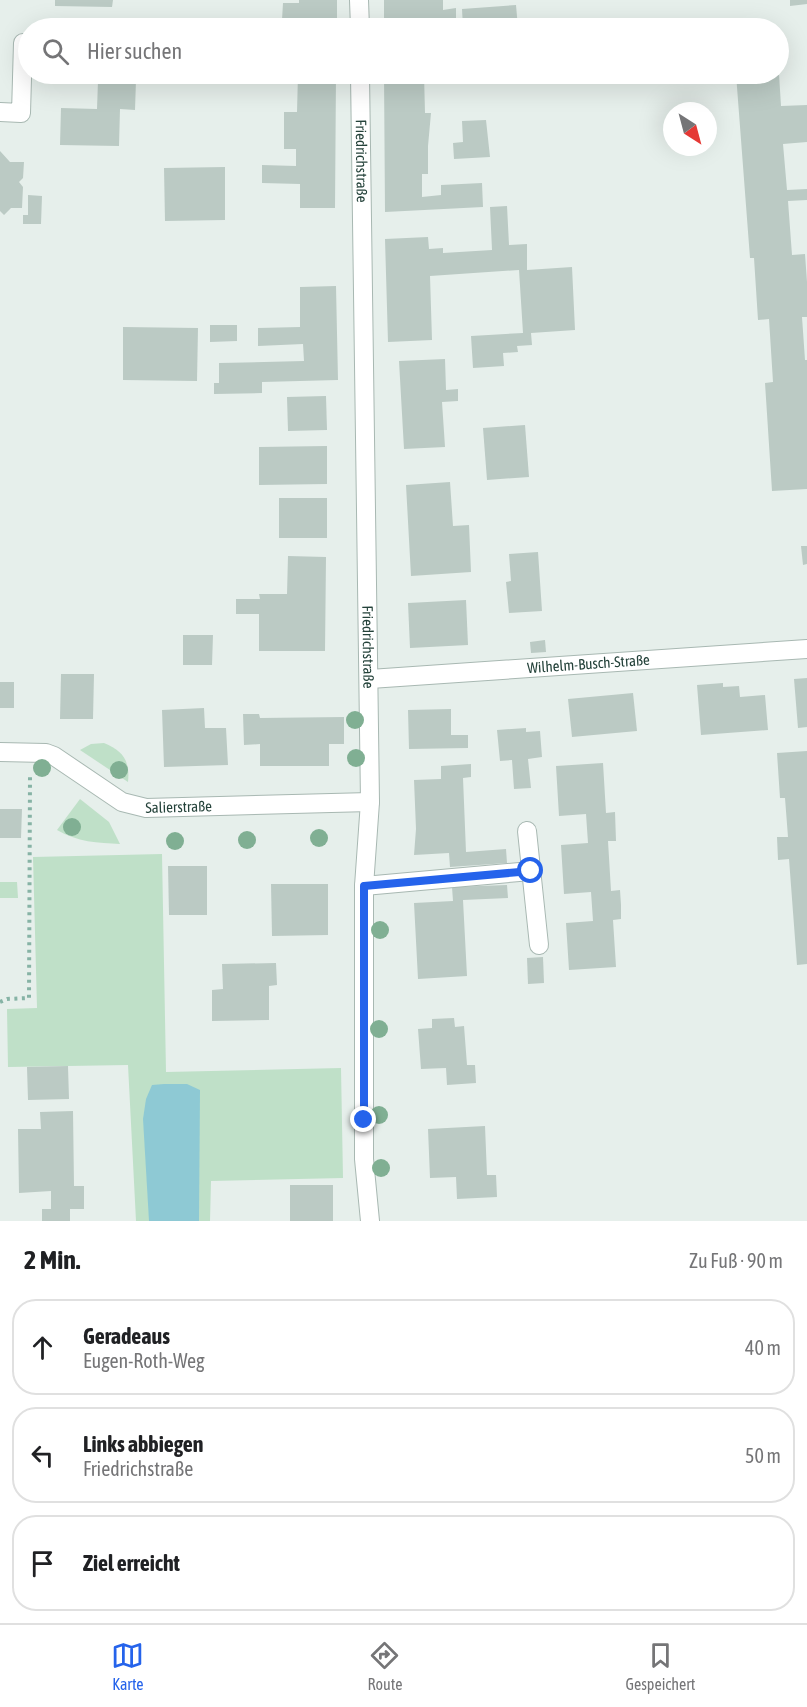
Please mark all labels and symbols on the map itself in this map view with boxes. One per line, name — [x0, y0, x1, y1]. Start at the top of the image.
north arrow — [663, 102, 717, 156]
street label: Friedrichstraße — [353, 119, 371, 203]
street label: Friedrichstraße — [359, 605, 377, 689]
street label: Wilhelm-Busch-Straße — [527, 651, 651, 676]
street label: Salierstraße — [145, 797, 212, 816]
route start — [517, 857, 543, 883]
route end — [350, 1106, 376, 1132]

